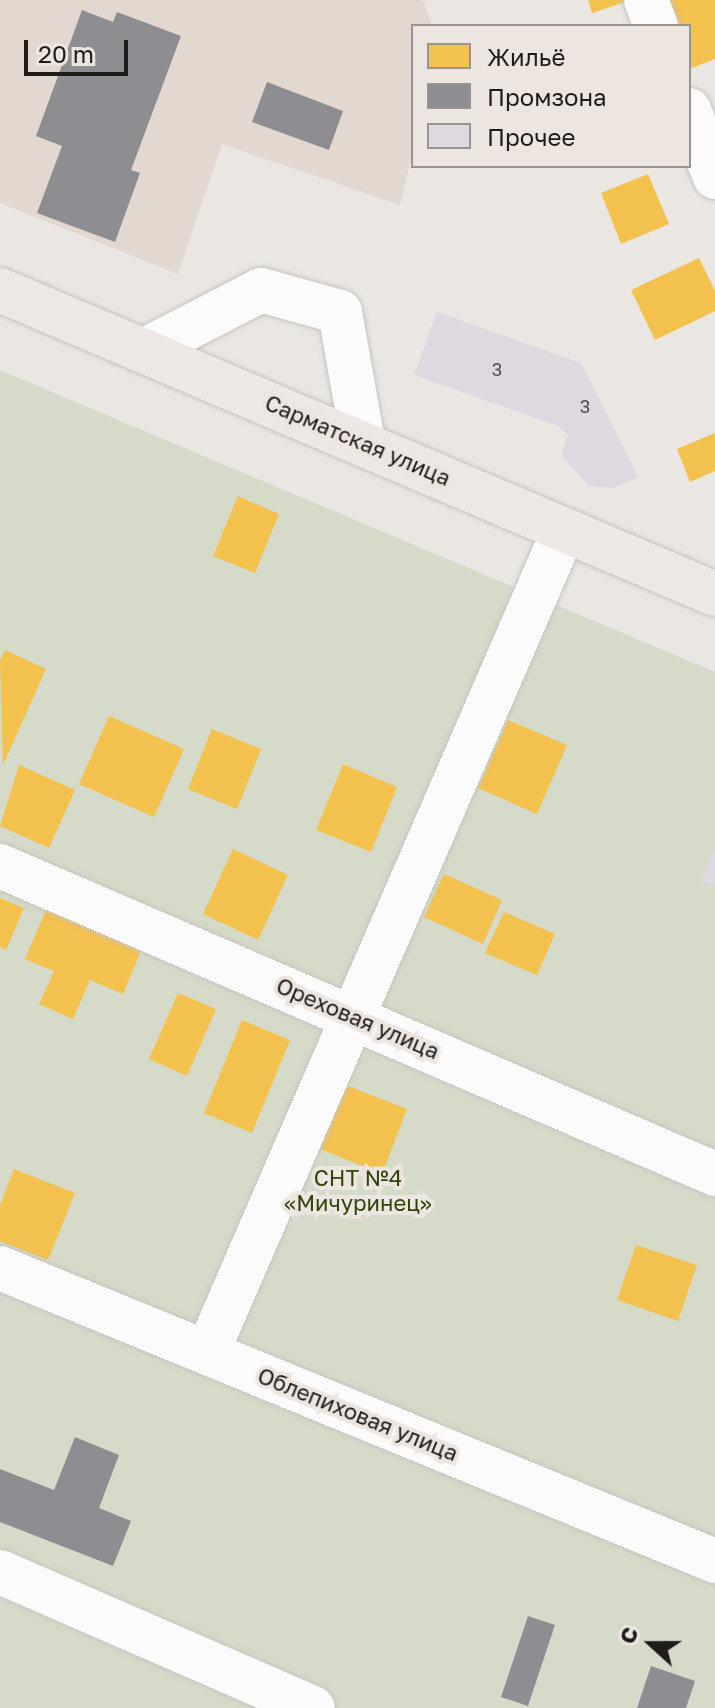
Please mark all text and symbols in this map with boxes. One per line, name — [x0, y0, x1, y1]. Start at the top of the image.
scale bar — [28, 24, 132, 74]
legend — [411, 24, 691, 168]
text: 20 m — [38, 39, 94, 68]
text: Жильё — [487, 42, 565, 71]
text: Промзона — [487, 82, 607, 111]
text: Прочее — [487, 122, 575, 151]
house number: 3 — [492, 358, 502, 380]
street label: Сарматская улица — [261, 389, 455, 491]
house number: 3 — [580, 395, 590, 417]
street label: Ореховая улица — [273, 972, 443, 1064]
park label: СНТ №4 «Мичуринец» — [284, 1164, 432, 1216]
street label: Облепиховая улица — [254, 1362, 462, 1466]
north arrow — [611, 1604, 691, 1684]
text: С — [613, 1623, 644, 1647]

